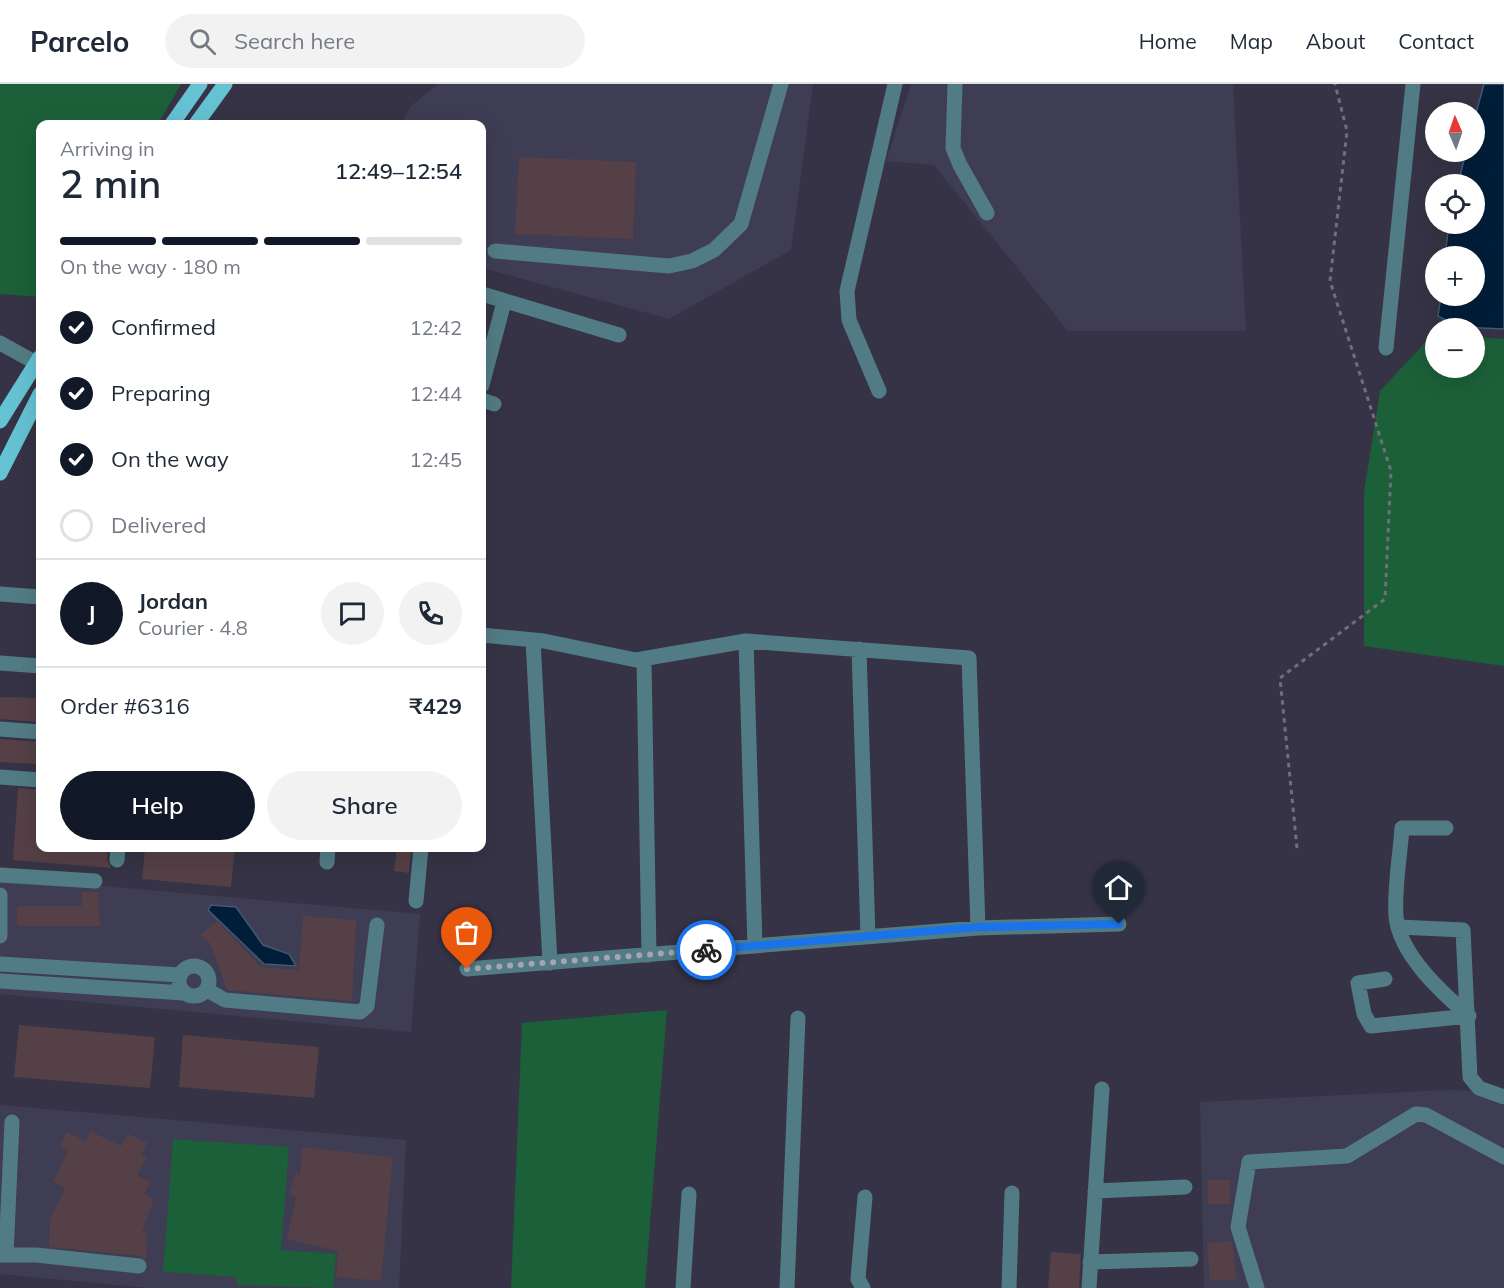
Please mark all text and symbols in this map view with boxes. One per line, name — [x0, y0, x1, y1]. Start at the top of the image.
search box — [165, 14, 585, 68]
text: Parcelo — [30, 24, 129, 59]
icon: search — [186, 25, 219, 58]
text: Search here — [234, 27, 355, 55]
text: Home — [1139, 28, 1197, 54]
text: Map — [1230, 28, 1273, 54]
text: About — [1306, 28, 1365, 54]
text: Contact — [1398, 28, 1474, 54]
north arrow — [1425, 102, 1485, 162]
map controls — [1425, 102, 1485, 378]
text: Arriving in — [60, 136, 155, 161]
text: 12:49–12:54 — [335, 157, 462, 185]
text: 2 min — [60, 159, 161, 208]
button: locate — [1425, 174, 1485, 234]
button: + — [1425, 246, 1485, 306]
text: On the way · 180 m — [60, 254, 241, 279]
icon: check — [60, 311, 93, 344]
text: Confirmed — [111, 313, 216, 341]
text: 12:42 — [409, 315, 462, 340]
button: − — [1425, 318, 1485, 378]
icon: check — [60, 377, 93, 410]
text: Preparing — [111, 379, 211, 407]
text: 12:44 — [409, 381, 462, 406]
icon: check — [60, 443, 93, 476]
text: On the way — [111, 445, 229, 473]
text: 12:45 — [409, 447, 462, 472]
text: Delivered — [111, 511, 206, 539]
button: chat — [321, 582, 384, 645]
button: phone — [399, 582, 462, 645]
text: Jordan — [138, 587, 208, 615]
text: J — [88, 599, 95, 627]
text: Courier · 4.8 — [138, 615, 248, 640]
text: Order #6316 — [60, 692, 190, 720]
text: ₹429 — [409, 692, 462, 720]
button: Help — [60, 771, 255, 840]
button: Share — [267, 771, 462, 840]
pin — [1093, 862, 1144, 924]
icon: home — [1102, 871, 1135, 904]
pin — [441, 907, 492, 969]
icon: bag — [450, 916, 483, 949]
courier — [676, 920, 736, 980]
icon: bike — [690, 934, 723, 967]

